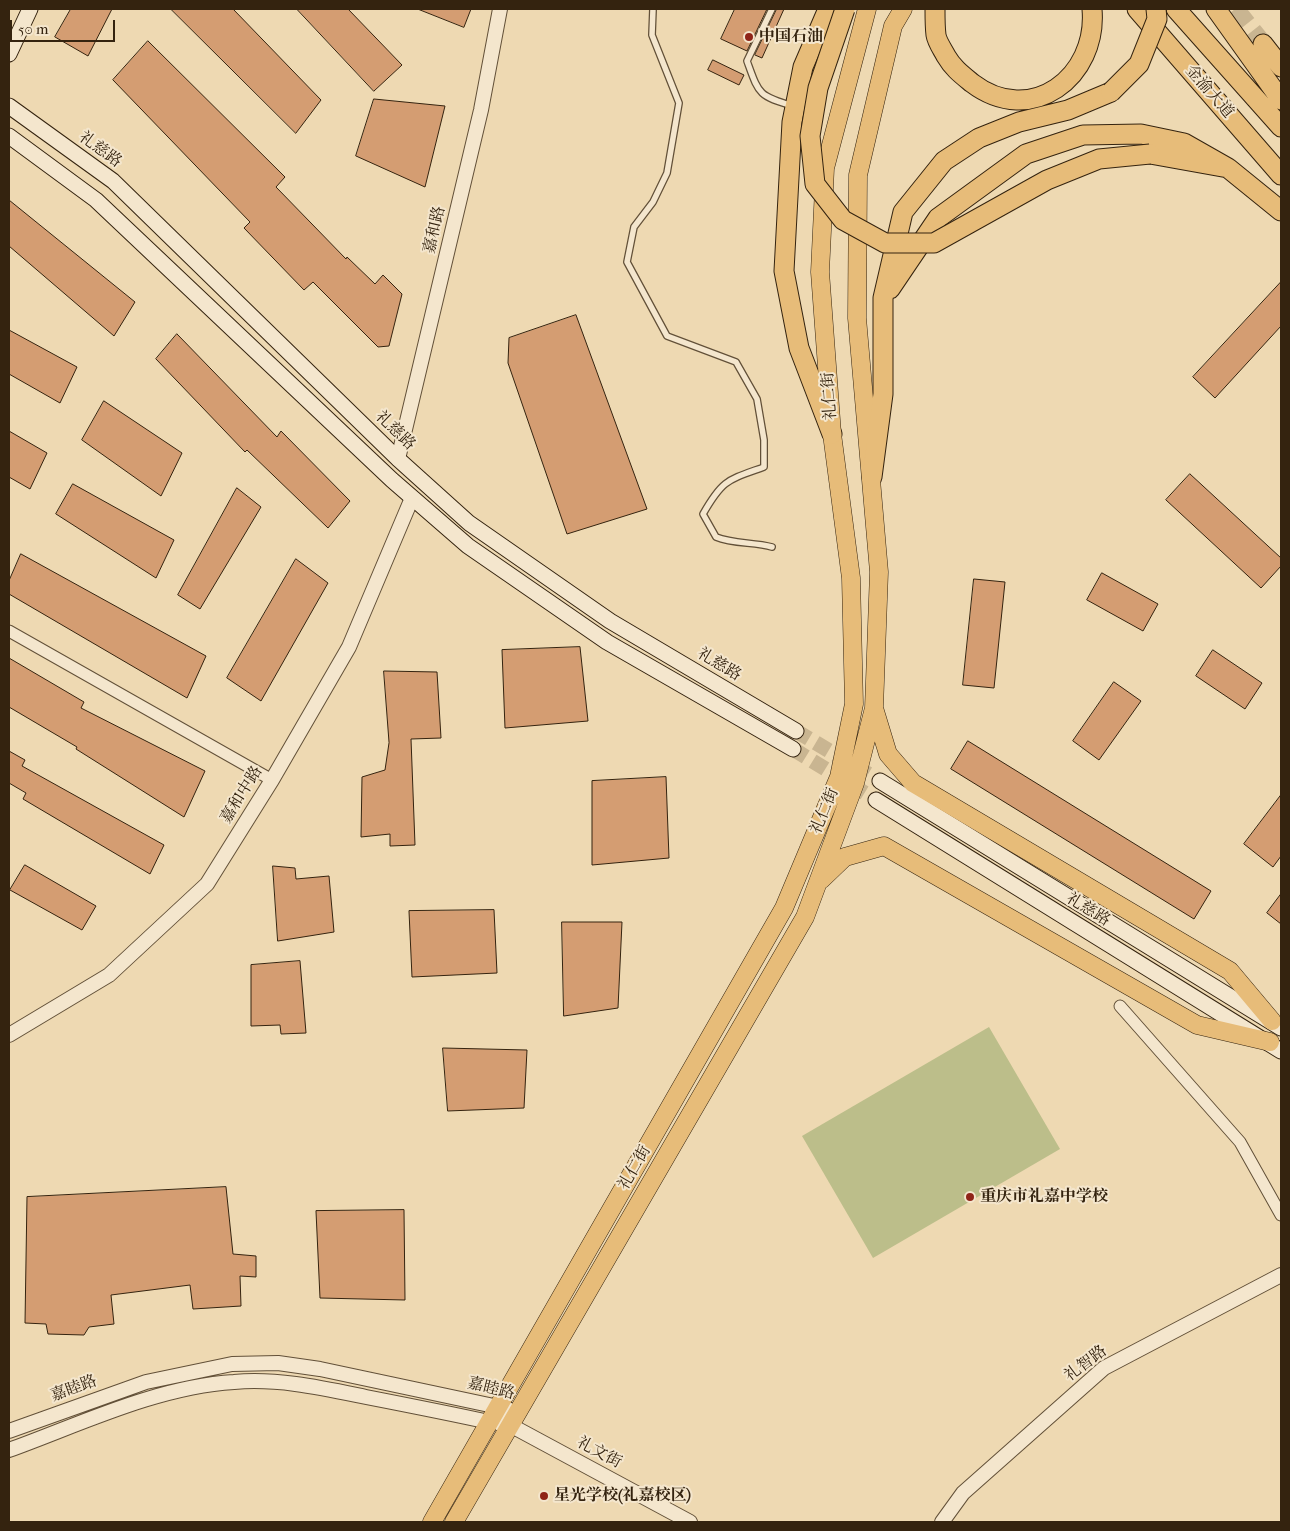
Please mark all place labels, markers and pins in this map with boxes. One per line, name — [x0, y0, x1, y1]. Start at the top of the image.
place label: 中国石油 — [759, 27, 823, 47]
marker: 中国石油 — [743, 31, 755, 43]
place label: 重庆市礼嘉中学校 — [980, 1187, 1108, 1207]
marker: 重庆市礼嘉中学校 — [964, 1191, 976, 1203]
place label: 星光学校(礼嘉校区) — [554, 1486, 691, 1506]
marker: 星光学校(礼嘉校区) — [538, 1490, 550, 1502]

